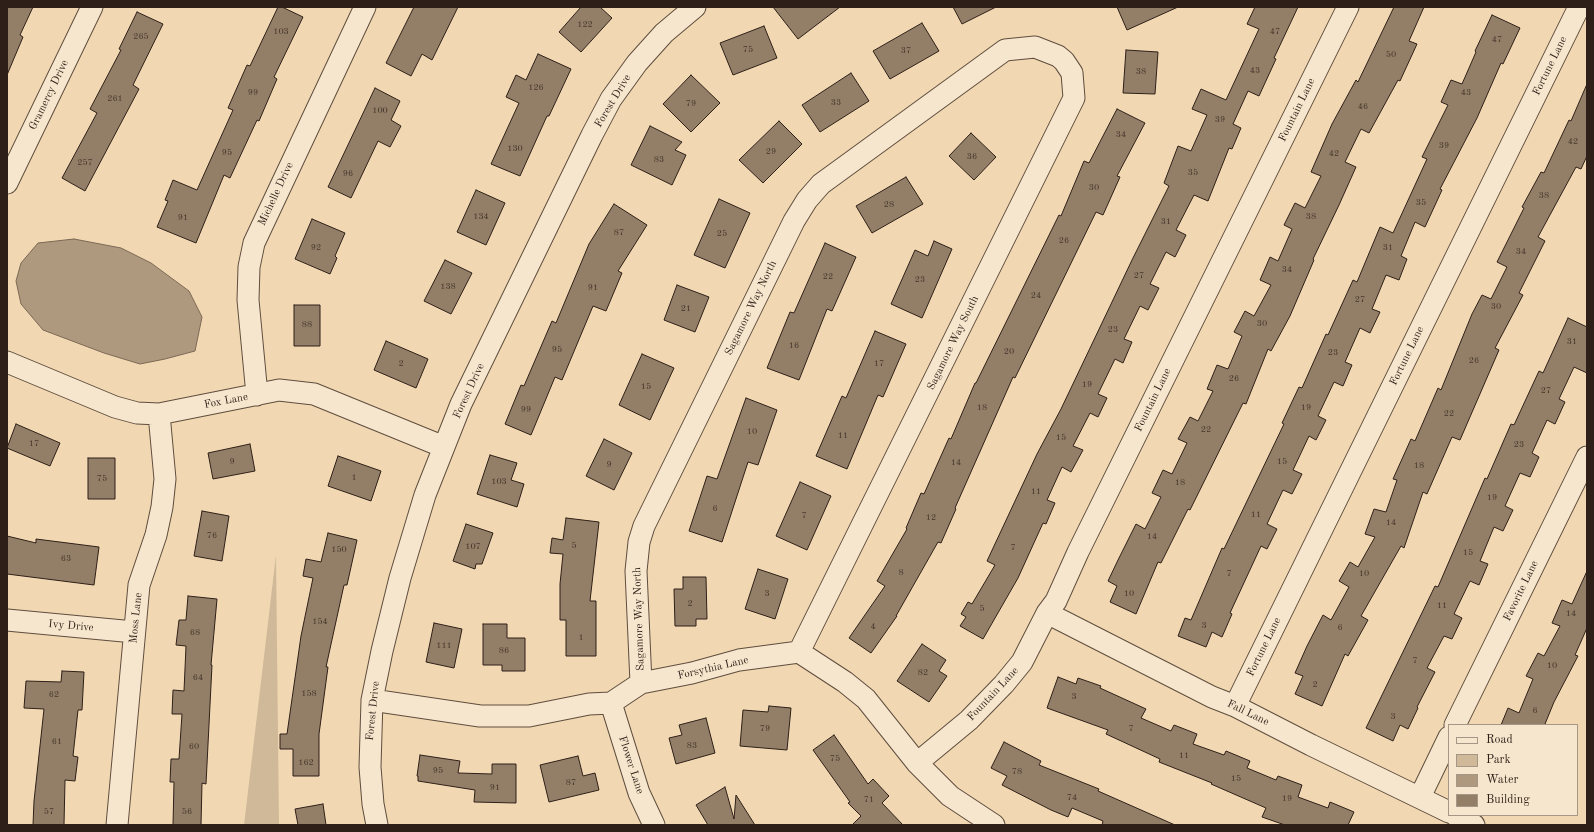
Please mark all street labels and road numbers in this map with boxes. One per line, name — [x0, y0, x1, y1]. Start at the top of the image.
street label: Fortune Lane — [1530, 34, 1570, 98]
street label: Gramercy Drive — [26, 58, 72, 132]
street label: Forest Drive — [592, 72, 634, 130]
street label: Fountain Lane — [1276, 76, 1318, 144]
street label: Michelle Drive — [256, 160, 296, 228]
street label: Sagamore Way North — [722, 258, 780, 358]
street label: Sagamore Way South — [924, 294, 982, 392]
street label: Fortune Lane — [1387, 324, 1427, 388]
street label: Forest Drive — [450, 361, 488, 421]
street label: Fountain Lane — [1132, 366, 1174, 434]
street label: Fox Lane — [203, 390, 249, 412]
street label: Favorite Lane — [1501, 559, 1541, 623]
street label: Sagamore Way North — [631, 567, 647, 671]
street label: Moss Lane — [127, 592, 145, 644]
street label: Fortune Lane — [1244, 615, 1284, 679]
street label: Ivy Drive — [48, 617, 94, 635]
street label: Forsythia Lane — [676, 653, 750, 683]
street label: Fountain Lane — [965, 664, 1021, 724]
street label: Forest Drive — [363, 681, 383, 741]
street label: Fall Lane — [1225, 697, 1271, 729]
street label: Flower Lane — [615, 734, 647, 796]

